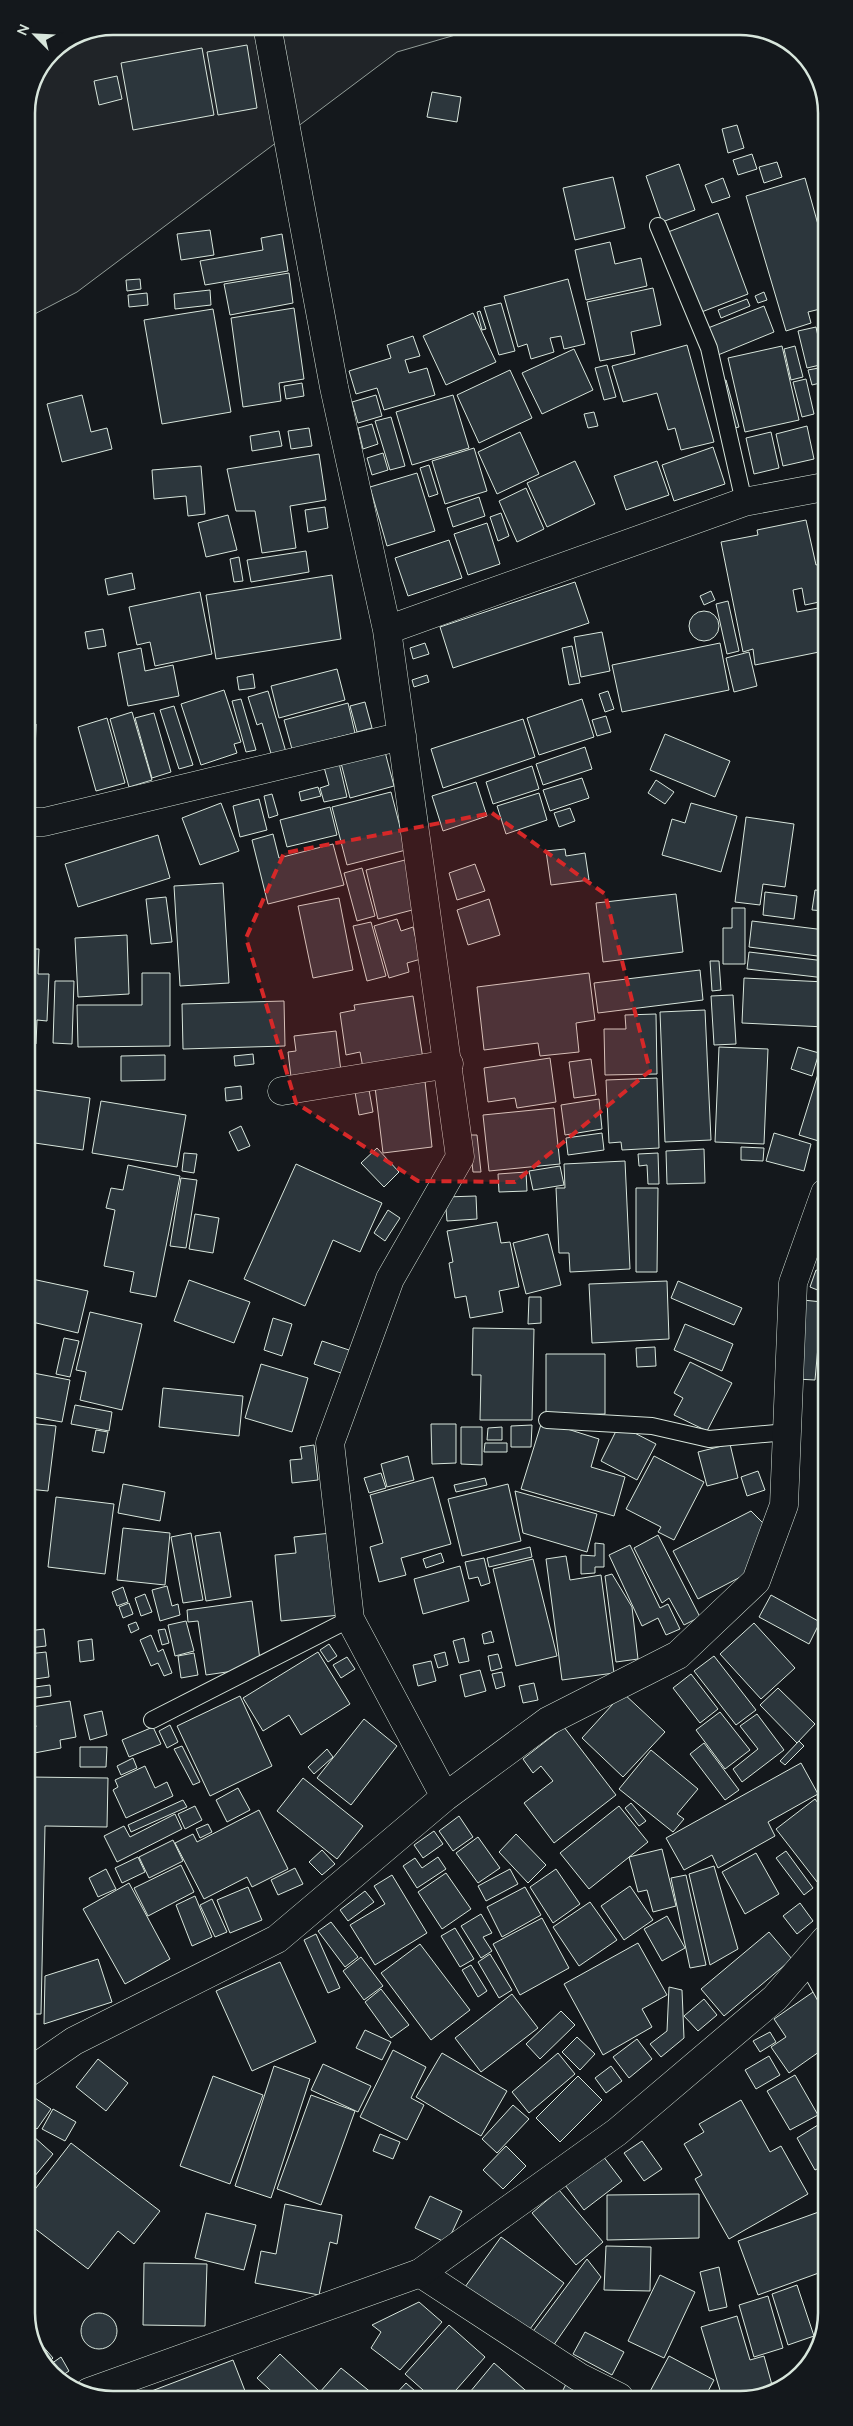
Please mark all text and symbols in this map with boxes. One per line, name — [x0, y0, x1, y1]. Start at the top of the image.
north arrow — [10, 10, 60, 60]
text: N — [13, 21, 34, 39]

